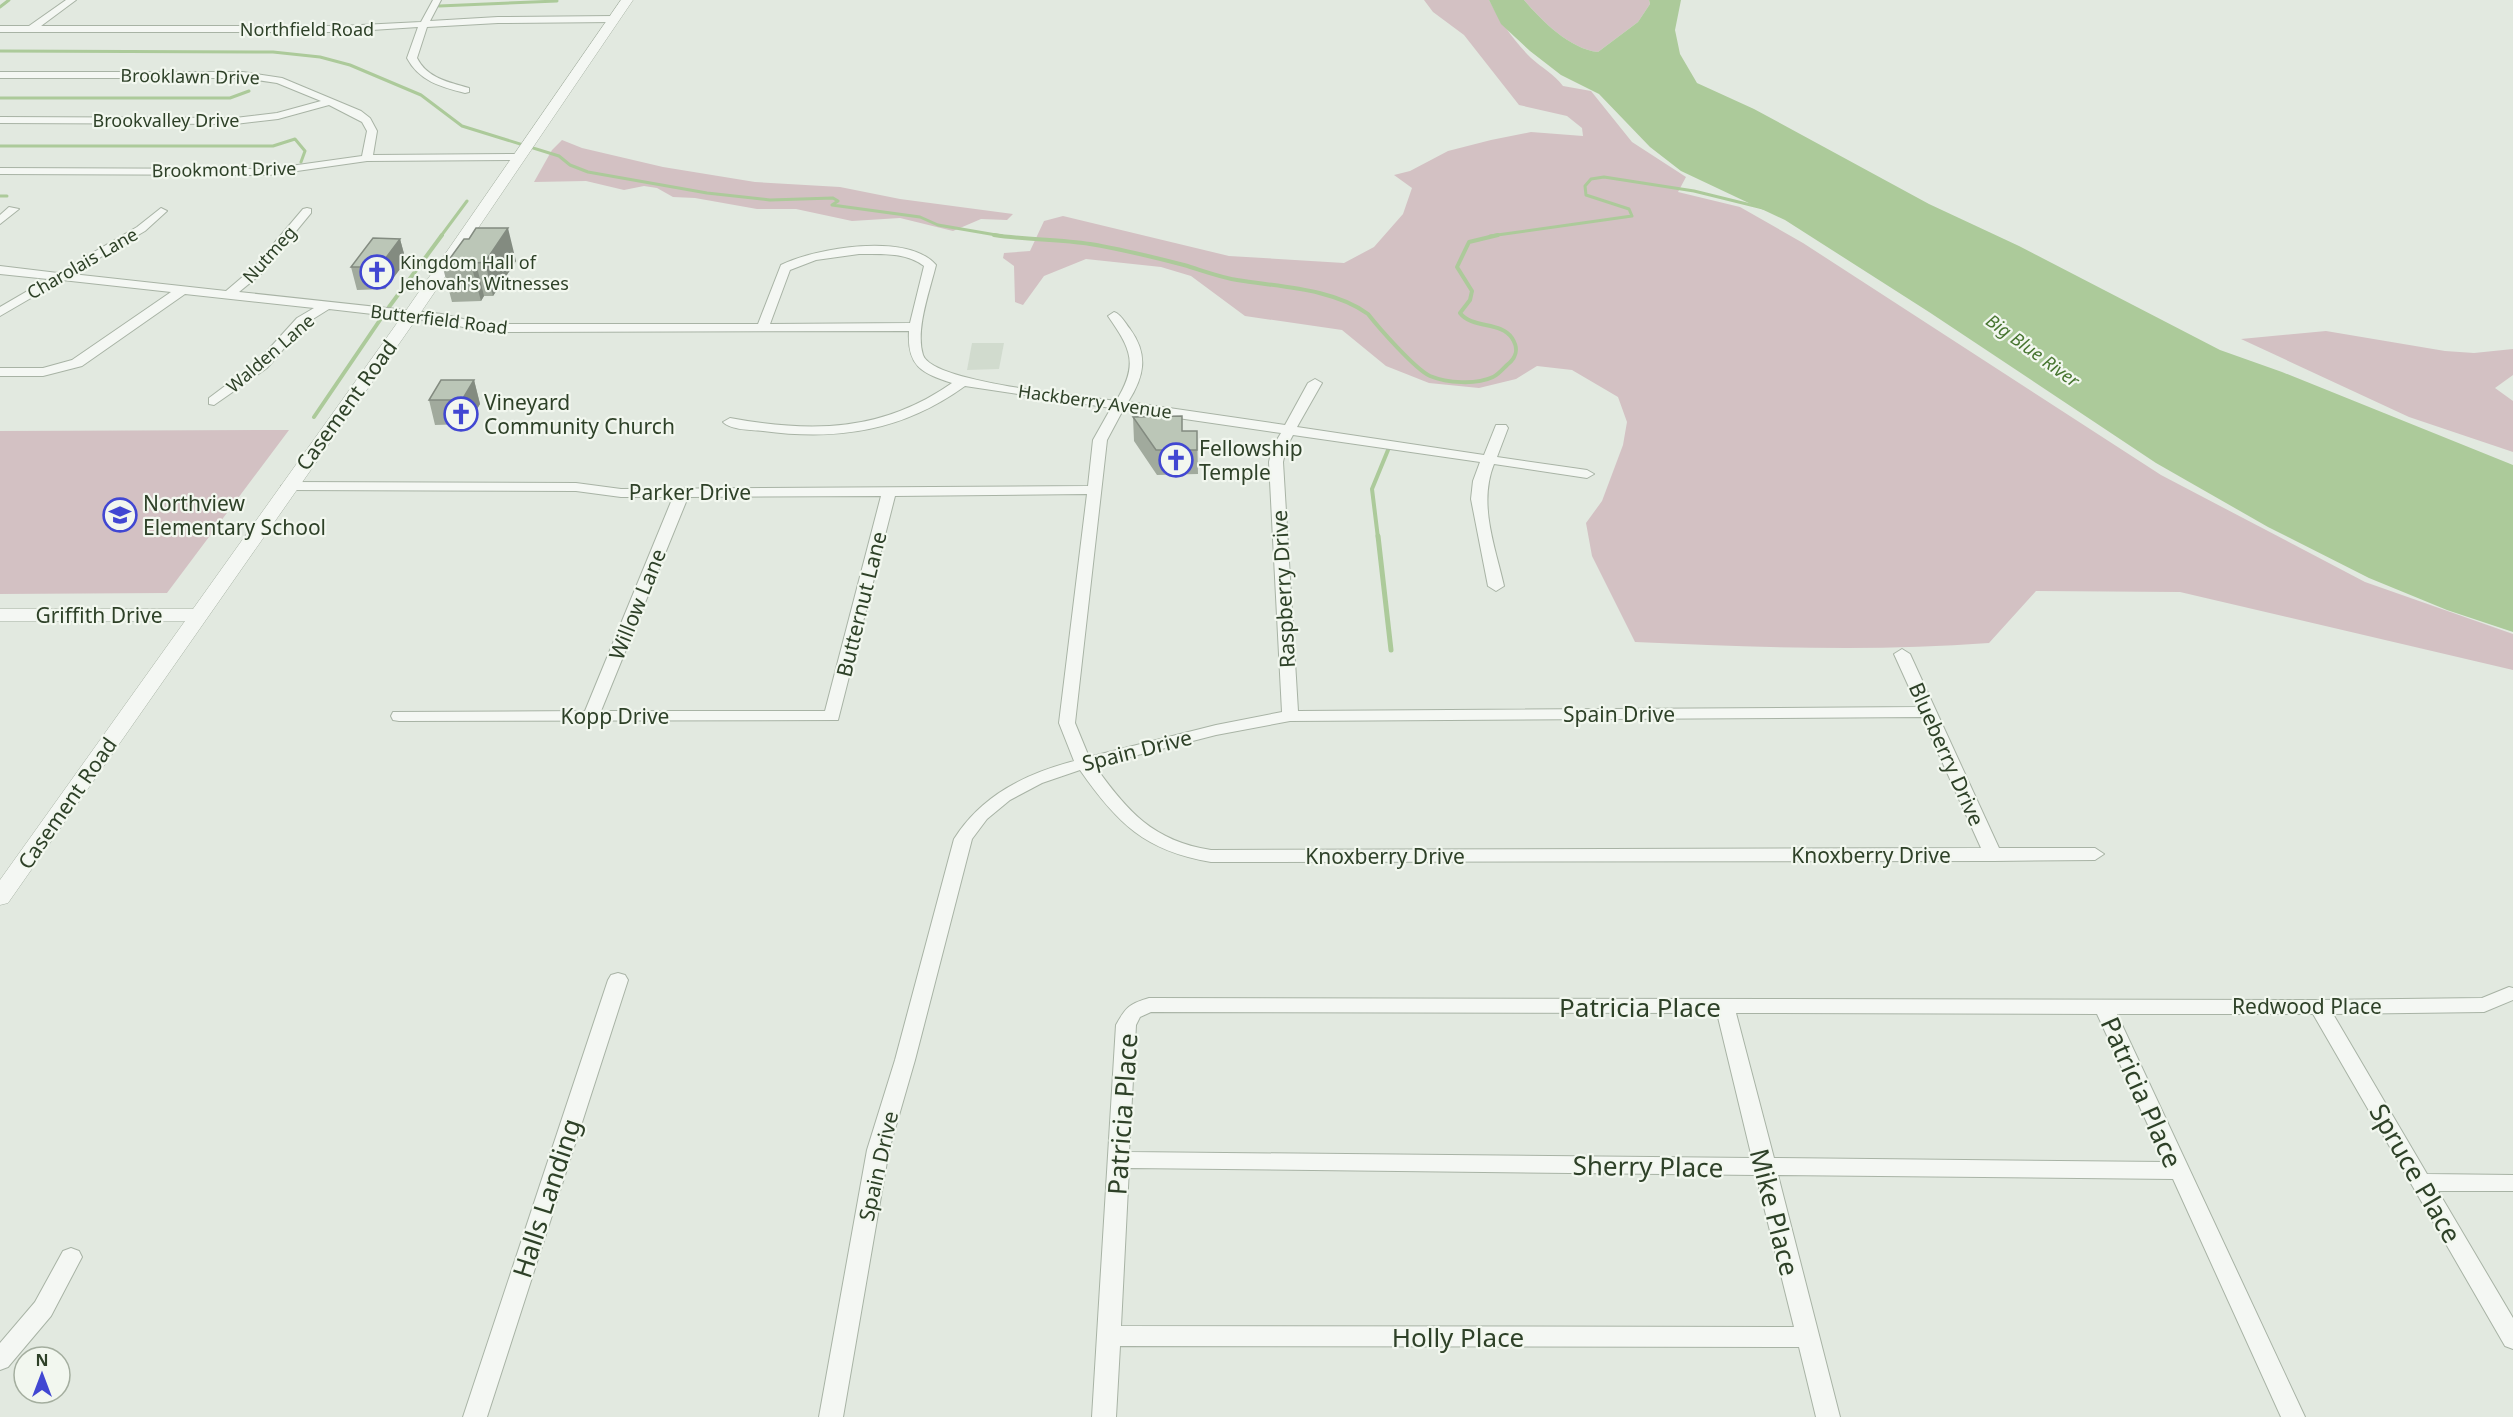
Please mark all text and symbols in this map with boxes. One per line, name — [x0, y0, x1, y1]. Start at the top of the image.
street label: Northfield Road — [240, 17, 374, 41]
street label: Brooklawn Drive — [120, 63, 260, 89]
street label: Brookvalley Drive — [93, 108, 239, 132]
street label: Brookmont Drive — [151, 156, 297, 182]
street label: Nutmeg — [237, 220, 301, 288]
street label: Charolais Lane — [22, 222, 142, 304]
place label: Kingdom Hall of Jehovah's Witnesses — [398, 250, 569, 295]
church icon: Kingdom Hall of Jehovah's Witnesses — [359, 254, 395, 290]
street label: Butterfield Road — [369, 299, 509, 339]
street label: Walden Lane — [221, 308, 319, 398]
water label: Big Blue River — [1982, 308, 2085, 392]
street label: Casement Road — [289, 334, 403, 476]
street label: Hackberry Avenue — [1017, 378, 1173, 424]
place label: Vineyard Community Church — [484, 388, 675, 440]
church icon: Vineyard Community Church — [443, 396, 479, 432]
place label: Fellowship Temple — [1199, 434, 1303, 486]
church icon: Fellowship Temple — [1158, 442, 1194, 478]
street label: Parker Drive — [629, 478, 751, 506]
place label: Northview Elementary School — [143, 489, 326, 541]
school or university icon: Northview Elementary School — [102, 497, 138, 533]
street label: Raspberry Drive — [1265, 509, 1301, 669]
street label: Butternut Lane — [829, 528, 893, 680]
street label: Willow Lane — [602, 544, 672, 664]
street label: Griffith Drive — [35, 601, 163, 629]
street label: Blueberry Drive — [1903, 678, 1991, 830]
street label: Spain Drive — [1563, 700, 1675, 728]
street label: Kopp Drive — [561, 702, 669, 730]
street label: Spain Drive — [1079, 723, 1195, 777]
street label: Casement Road — [11, 732, 123, 874]
street label: Knoxberry Drive — [1791, 841, 1951, 869]
street label: Knoxberry Drive — [1305, 842, 1465, 870]
street label: Patricia Place — [1559, 989, 1721, 1025]
street label: Redwood Place — [2232, 992, 2382, 1020]
street label: Patricia Place — [2093, 1011, 2191, 1173]
street label: Patricia Place — [1098, 1032, 1146, 1196]
street label: Spruce Place — [2362, 1097, 2470, 1249]
street label: Spain Drive — [852, 1108, 904, 1224]
street label: Halls Landing — [503, 1114, 589, 1282]
street label: Mike Place — [1742, 1145, 1808, 1279]
street label: Sherry Place — [1572, 1147, 1724, 1185]
street label: Holly Place — [1392, 1319, 1524, 1355]
north arrow — [12, 1345, 72, 1405]
text: N — [35, 1349, 49, 1371]

